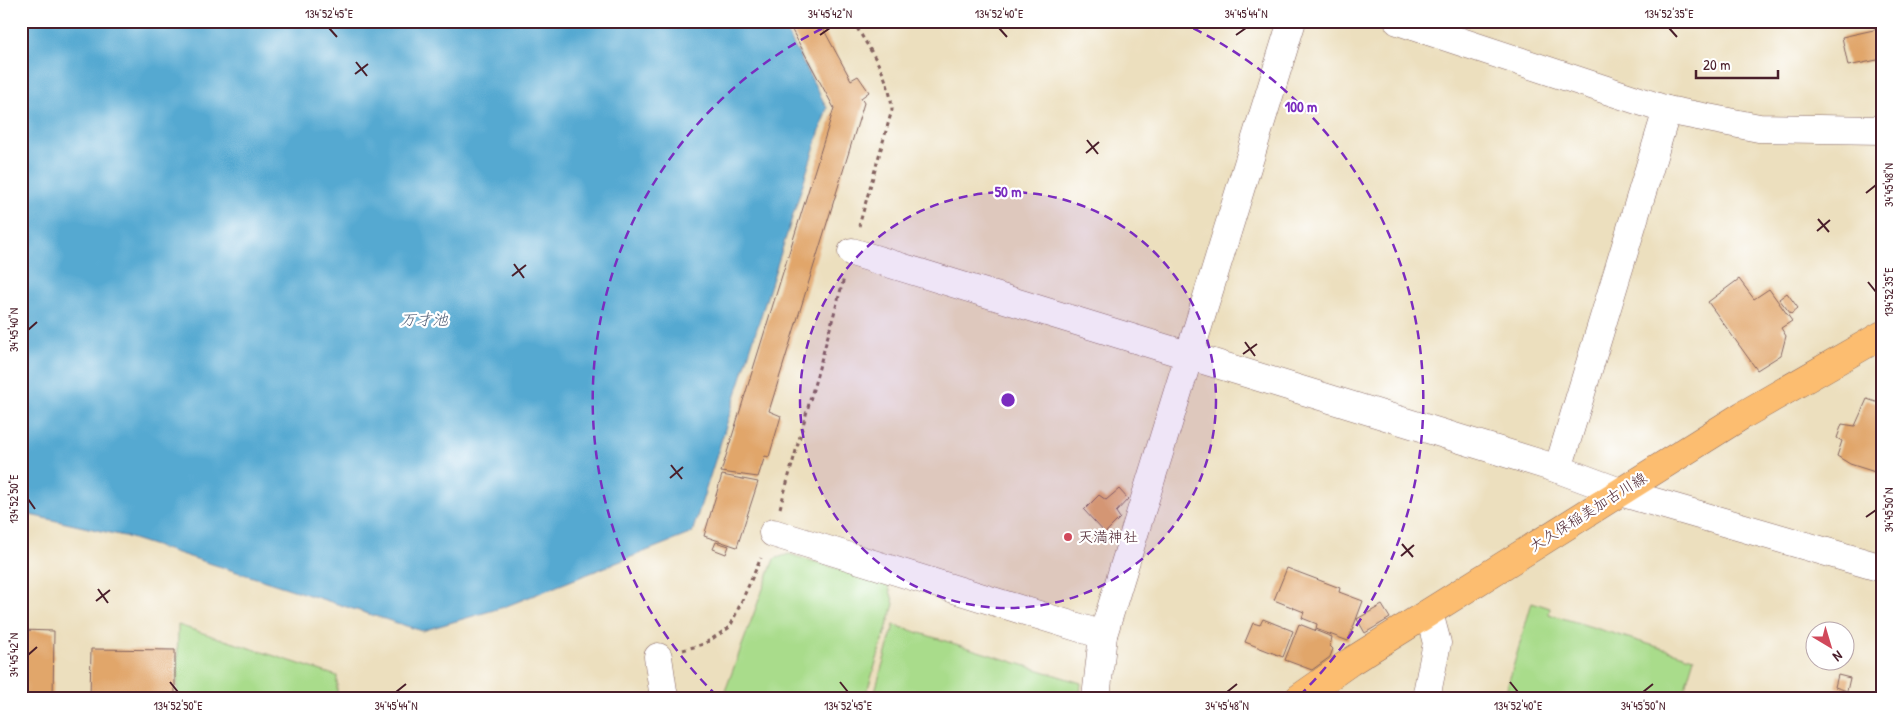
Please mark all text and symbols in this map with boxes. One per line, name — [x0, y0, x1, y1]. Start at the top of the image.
text: 134°52'45"E — [305, 5, 354, 22]
text: 34°45'42"N — [808, 5, 852, 22]
text: 134°52'40"E — [975, 5, 1024, 22]
text: 34°45'44"N — [1224, 5, 1268, 22]
text: 134°52'35"E — [1644, 5, 1694, 22]
scale bar — [1696, 48, 1778, 80]
text: 20 m — [1703, 54, 1730, 75]
text: 100 m — [1285, 96, 1317, 117]
text: 34°45'48"N — [1880, 163, 1897, 207]
text: 50 m — [995, 181, 1021, 202]
text: 134°52'35"E — [1880, 267, 1897, 317]
text: 34°45'40"N — [5, 308, 22, 352]
water label: 万才池 — [400, 308, 449, 330]
centre of rings — [999, 391, 1017, 409]
street label: 大久保稲美加古川線 — [1525, 467, 1651, 556]
text: 134°52'50"E — [5, 474, 22, 524]
text: 34°45'50"N — [1880, 488, 1897, 532]
place label: 天満神社 — [1078, 526, 1138, 547]
marker: 天満神社 — [1062, 531, 1074, 543]
north arrow — [1806, 622, 1856, 672]
text: 34°45'42"N — [5, 633, 22, 677]
text: N — [1829, 647, 1847, 667]
text: 134°52'50"E — [153, 697, 203, 714]
text: 34°45'44"N — [374, 697, 418, 714]
text: 134°52'45"E — [824, 697, 873, 714]
text: 34°45'48"N — [1205, 697, 1249, 714]
text: 134°52'40"E — [1494, 697, 1543, 714]
text: 34°45'50"N — [1621, 697, 1665, 714]

